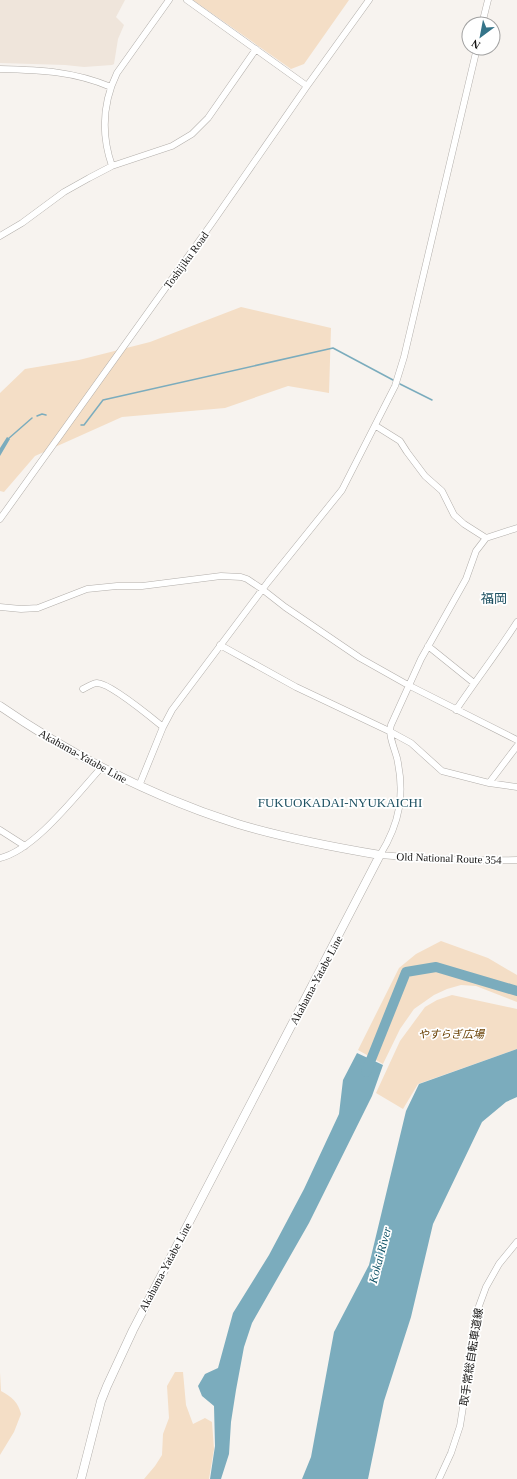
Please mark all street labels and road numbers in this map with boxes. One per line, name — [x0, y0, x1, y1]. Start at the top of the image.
street label: Toshijiku Road — [161, 229, 211, 291]
street label: Akahama-Yatabe Line — [37, 727, 129, 785]
street label: Old National Route 354 — [396, 850, 502, 866]
street label: Akahama-Yatabe Line — [288, 933, 345, 1026]
street label: Akahama-Yatabe Line — [137, 1220, 194, 1313]
street label: 取手常総自転車道線 — [457, 1307, 485, 1407]

